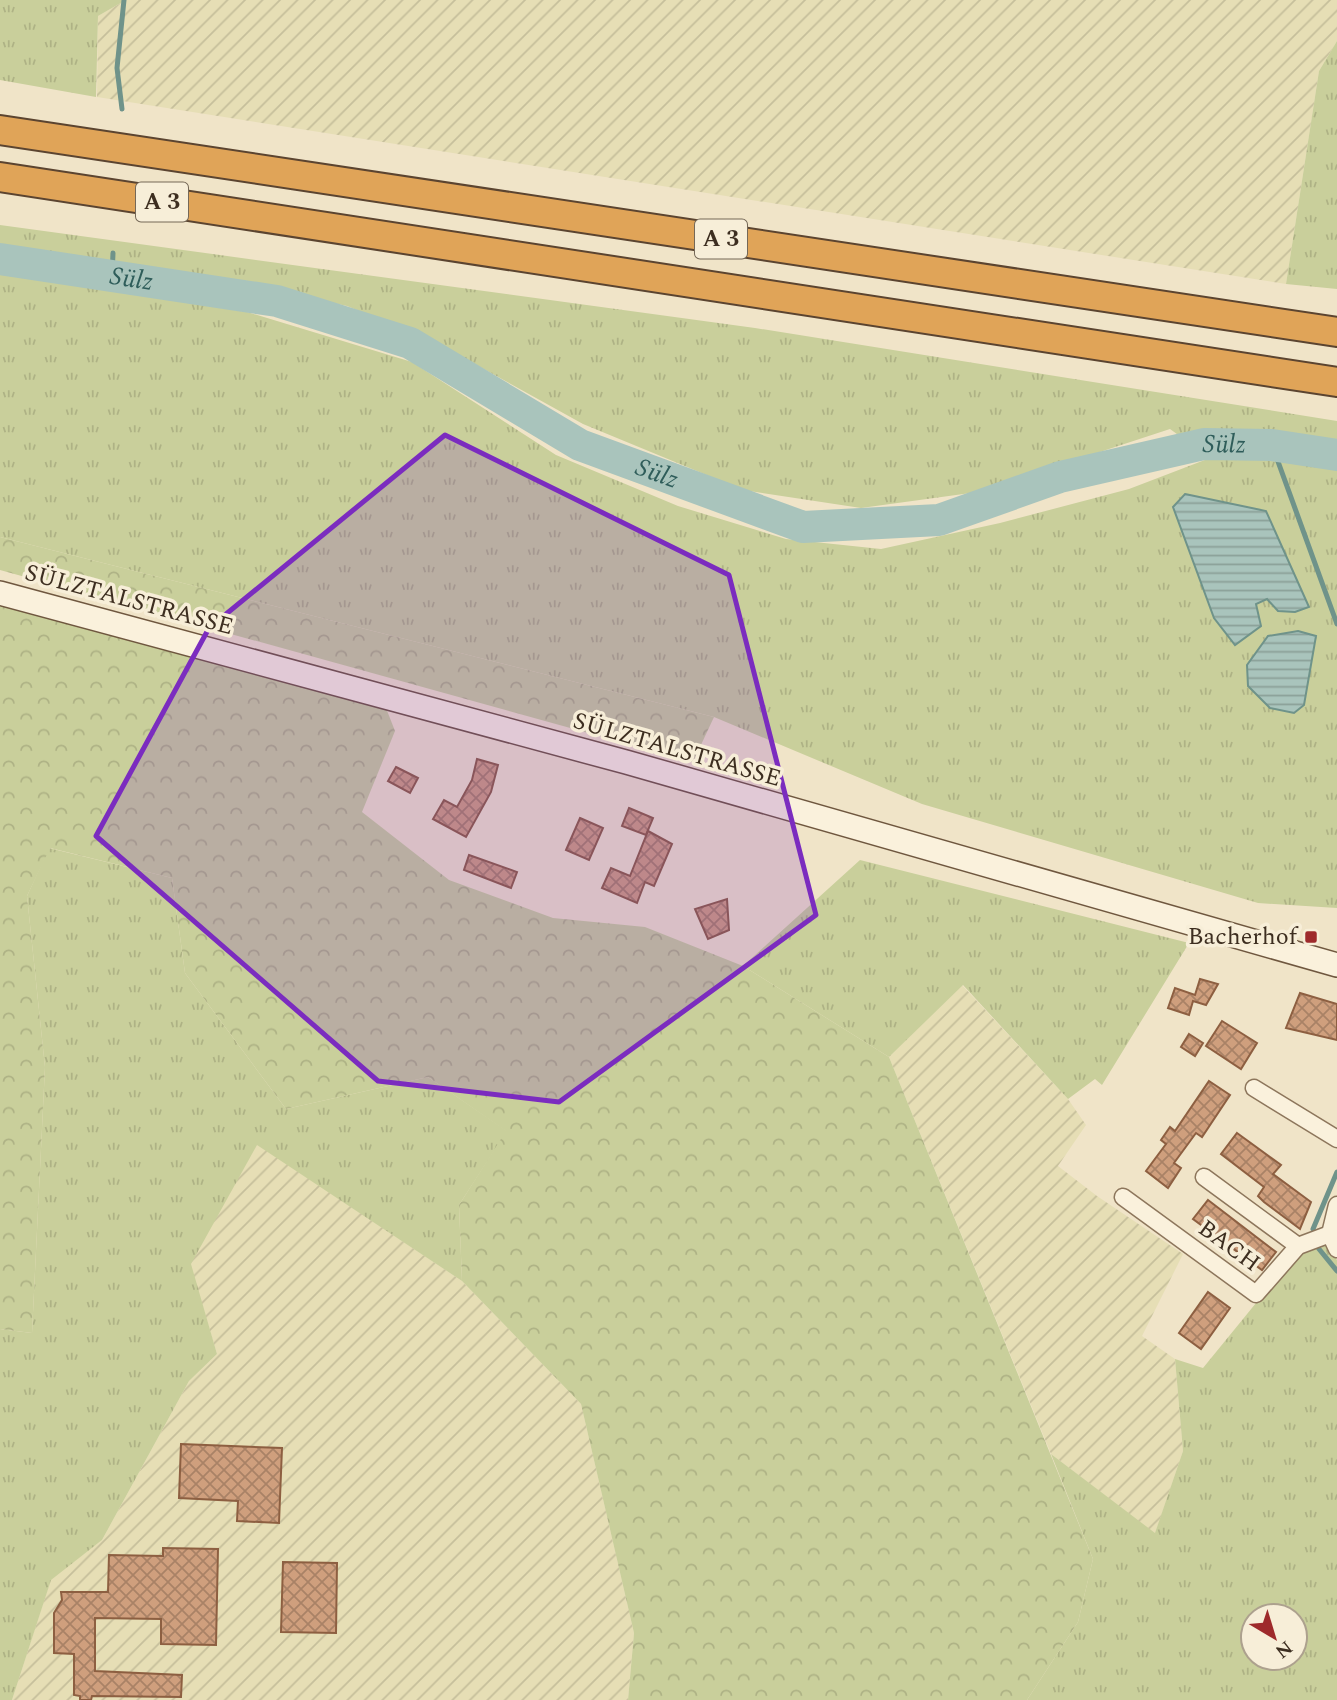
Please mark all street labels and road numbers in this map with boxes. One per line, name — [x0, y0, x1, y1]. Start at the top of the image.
road number: A 3 — [136, 182, 188, 222]
road number: A 3 — [695, 220, 747, 258]
street label: SÜLZTALSTRASSE — [21, 555, 237, 645]
street label: SÜLZTALSTRASSE — [569, 703, 785, 797]
street label: BACH — [1190, 1211, 1268, 1281]

